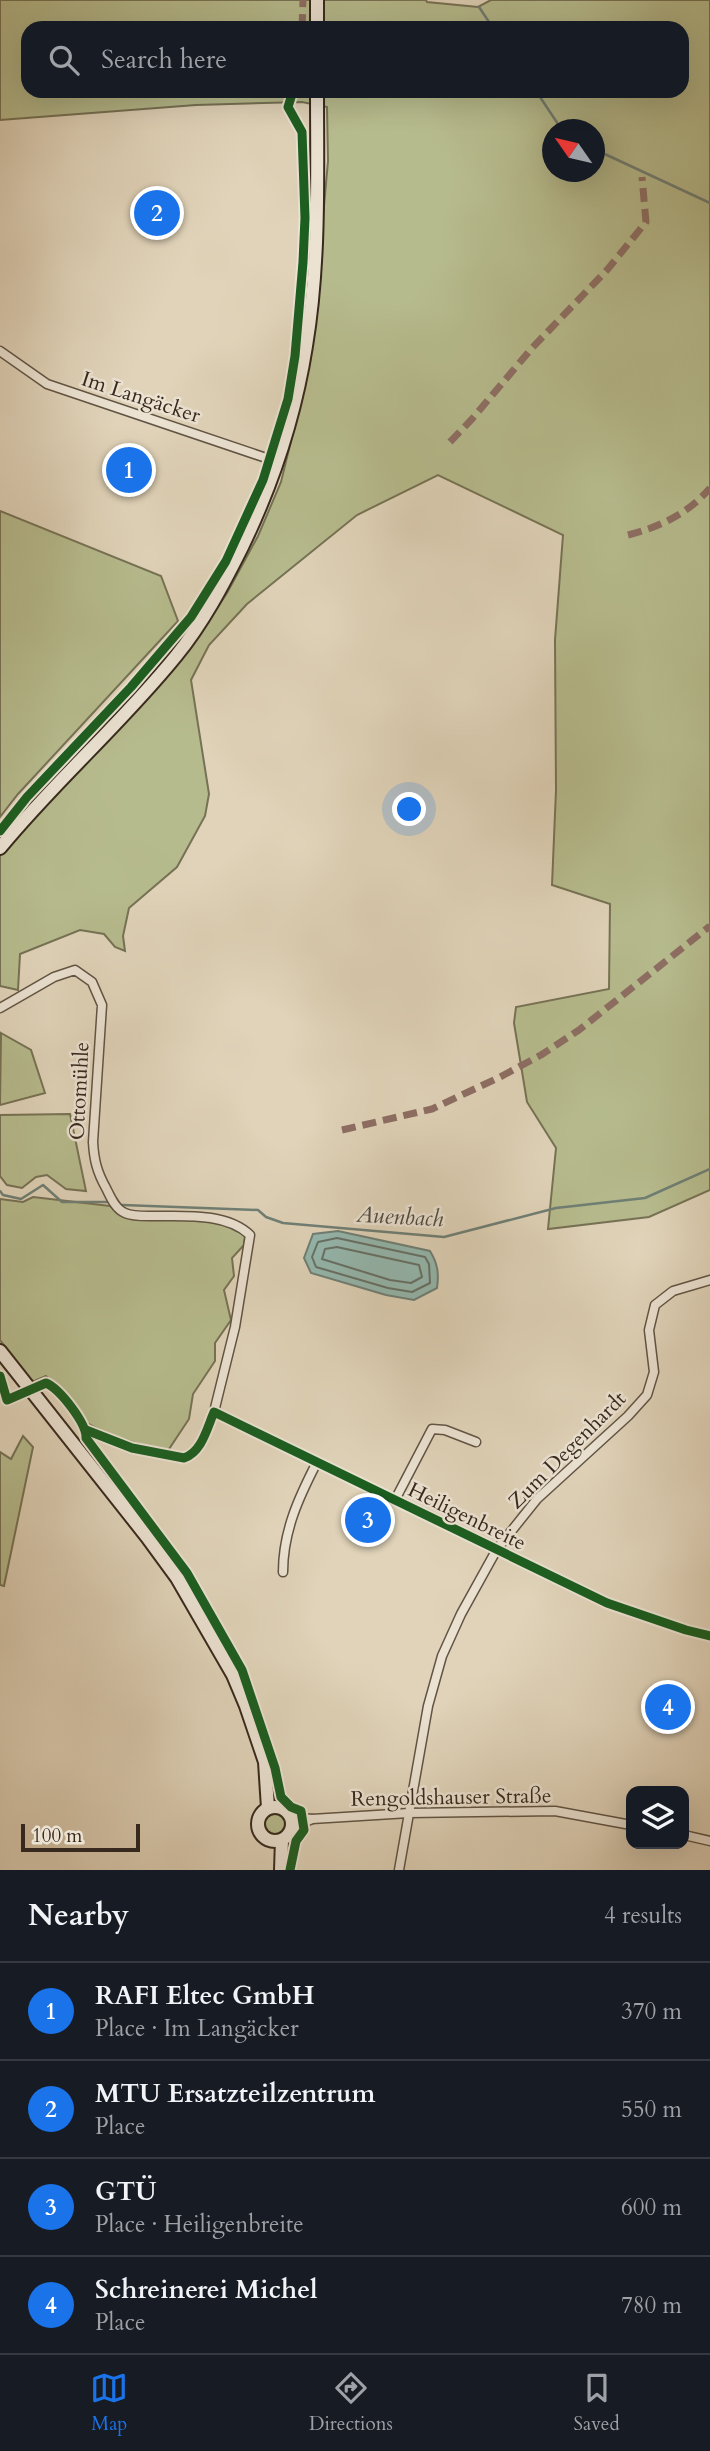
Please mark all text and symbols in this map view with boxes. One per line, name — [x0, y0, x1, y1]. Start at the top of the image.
search box — [21, 21, 689, 98]
icon: search — [45, 41, 83, 79]
text: Search here — [101, 42, 227, 77]
north arrow — [542, 119, 605, 182]
pin: 2 — [134, 187, 180, 239]
street label: Im Langäcker — [78, 365, 204, 430]
pin: 1 — [106, 444, 152, 496]
your location — [392, 792, 426, 826]
street label: Ottomühle — [62, 1041, 97, 1141]
water label: Auenbach — [355, 1199, 444, 1234]
street label: Zum Degenhardt — [502, 1385, 633, 1516]
street label: Heiligenbreite — [403, 1475, 531, 1558]
pin: 3 — [345, 1494, 391, 1546]
pin: 4 — [645, 1681, 691, 1733]
street label: Rengoldshauser Straße — [350, 1781, 552, 1814]
map controls — [626, 1786, 689, 1849]
button: layers — [626, 1786, 689, 1849]
scale bar — [21, 1821, 140, 1853]
text: 100 m — [32, 1823, 82, 1849]
text: Nearby — [28, 1895, 129, 1936]
text: 4 results — [604, 1900, 682, 1931]
text: RAFI Eltec GmbH — [95, 1978, 315, 2013]
text: 1 — [45, 1996, 57, 2027]
text: 370 m — [621, 1996, 682, 2027]
text: Place · Im Langäcker — [95, 2013, 299, 2044]
text: MTU Ersatzteilzentrum — [95, 2076, 375, 2111]
text: 2 — [45, 2094, 57, 2125]
text: 550 m — [621, 2094, 682, 2125]
text: Place — [95, 2111, 145, 2142]
text: GTÜ — [95, 2174, 156, 2209]
text: 3 — [45, 2192, 57, 2223]
text: 600 m — [621, 2192, 682, 2223]
text: Place · Heiligenbreite — [95, 2209, 304, 2240]
text: Schreinerei Michel — [95, 2272, 318, 2307]
text: 4 — [45, 2290, 57, 2321]
text: 780 m — [621, 2290, 682, 2321]
text: Place — [95, 2307, 145, 2338]
tab: Map — [90, 2369, 128, 2437]
tab: Directions — [309, 2369, 393, 2437]
tab: Saved — [574, 2369, 620, 2437]

